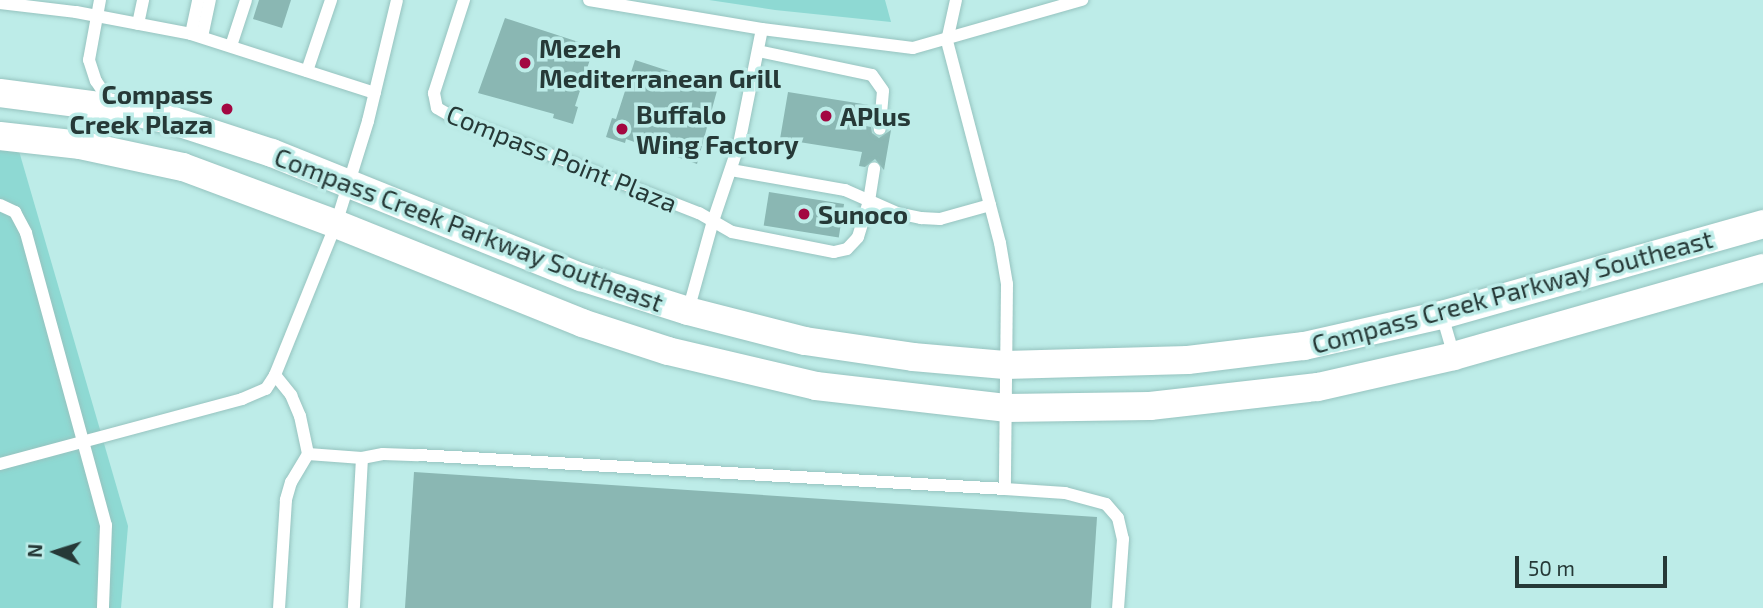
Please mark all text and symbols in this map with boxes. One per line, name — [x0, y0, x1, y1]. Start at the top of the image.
place label: Mezeh Mediterranean Grill — [539, 32, 781, 94]
marker: Mezeh Mediterranean Grill — [517, 55, 533, 71]
place label: Compass Creek Plaza — [69, 78, 213, 140]
street label: Compass Point Plaza — [442, 97, 682, 219]
place label: Buffalo Wing Factory — [636, 98, 799, 160]
place label: APlus — [840, 100, 911, 132]
marker: Compass Creek Plaza — [219, 101, 235, 117]
marker: APlus — [818, 108, 834, 124]
marker: Buffalo Wing Factory — [614, 121, 630, 137]
street label: Compass Creek Parkway Southeast — [270, 140, 668, 318]
place label: Sunoco — [818, 198, 908, 230]
marker: Sunoco — [796, 206, 812, 222]
street label: Compass Creek Parkway Southeast — [1308, 222, 1716, 360]
north arrow — [21, 517, 91, 587]
scale bar — [1518, 542, 1670, 586]
text: N — [23, 543, 46, 558]
text: 50 m — [1528, 555, 1575, 580]

